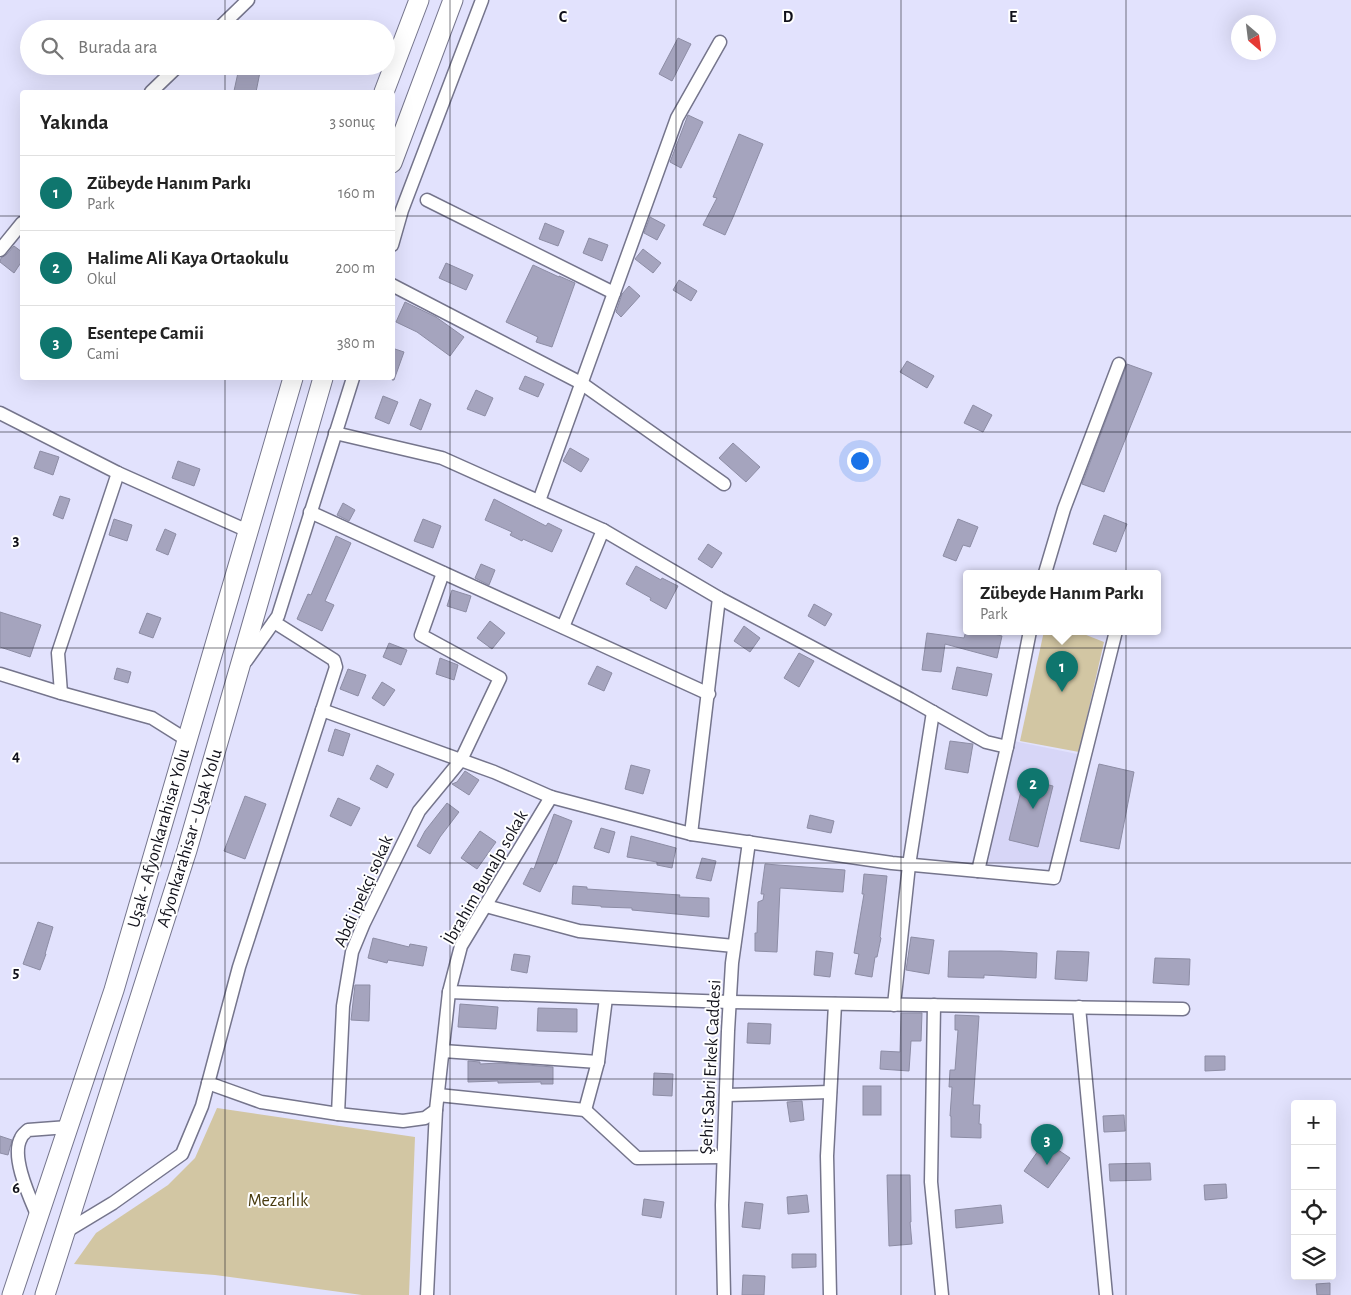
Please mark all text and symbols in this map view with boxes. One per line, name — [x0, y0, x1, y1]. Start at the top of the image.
text: C — [559, 9, 568, 25]
text: D — [783, 9, 794, 25]
text: E — [1009, 9, 1017, 25]
north arrow — [1231, 15, 1276, 60]
search box — [20, 20, 395, 75]
icon: search — [38, 34, 66, 62]
text: Burada ara — [78, 38, 157, 57]
text: Yakında — [40, 112, 109, 133]
text: 3 sonuç — [330, 114, 375, 130]
text: Zübeyde Hanım Parkı — [87, 174, 251, 193]
text: 1 — [53, 185, 59, 201]
text: 160 m — [338, 185, 375, 201]
text: Park — [87, 196, 115, 212]
text: Halime Ali Kaya Ortaokulu — [87, 249, 289, 268]
text: 2 — [52, 260, 60, 276]
text: 200 m — [335, 260, 375, 276]
text: Okul — [87, 271, 117, 287]
text: Esentepe Camii — [87, 324, 204, 343]
text: 3 — [53, 335, 59, 351]
text: 380 m — [337, 335, 375, 351]
text: Cami — [87, 346, 119, 362]
your location — [847, 448, 873, 474]
text: 3 — [13, 532, 20, 548]
popup — [963, 570, 1161, 635]
text: Zübeyde Hanım Parkı — [980, 584, 1144, 603]
text: Park — [980, 606, 1008, 622]
pin: 1 — [1046, 651, 1078, 692]
street label: Uşak - Afyonkarahisar Yolu — [125, 747, 193, 930]
street label: Afyonkarahisar - Uşak Yolu — [154, 747, 226, 930]
text: 4 — [12, 748, 20, 764]
pin: 2 — [1017, 768, 1049, 809]
street label: İbrahim Bunalp sokak — [438, 806, 532, 948]
street label: Abdi ipekçi sokak — [331, 832, 397, 950]
text: 5 — [13, 964, 20, 980]
street label: Şehit Sabri Erkek Caddesi — [697, 979, 725, 1155]
map controls — [1291, 1100, 1336, 1280]
button: + — [1291, 1100, 1336, 1145]
pin: 3 — [1031, 1124, 1063, 1165]
button: − — [1291, 1145, 1336, 1190]
text: 6 — [12, 1180, 20, 1196]
button: locate — [1291, 1190, 1336, 1235]
park label: Mezarlık — [248, 1192, 309, 1210]
button: layers — [1291, 1235, 1336, 1280]

